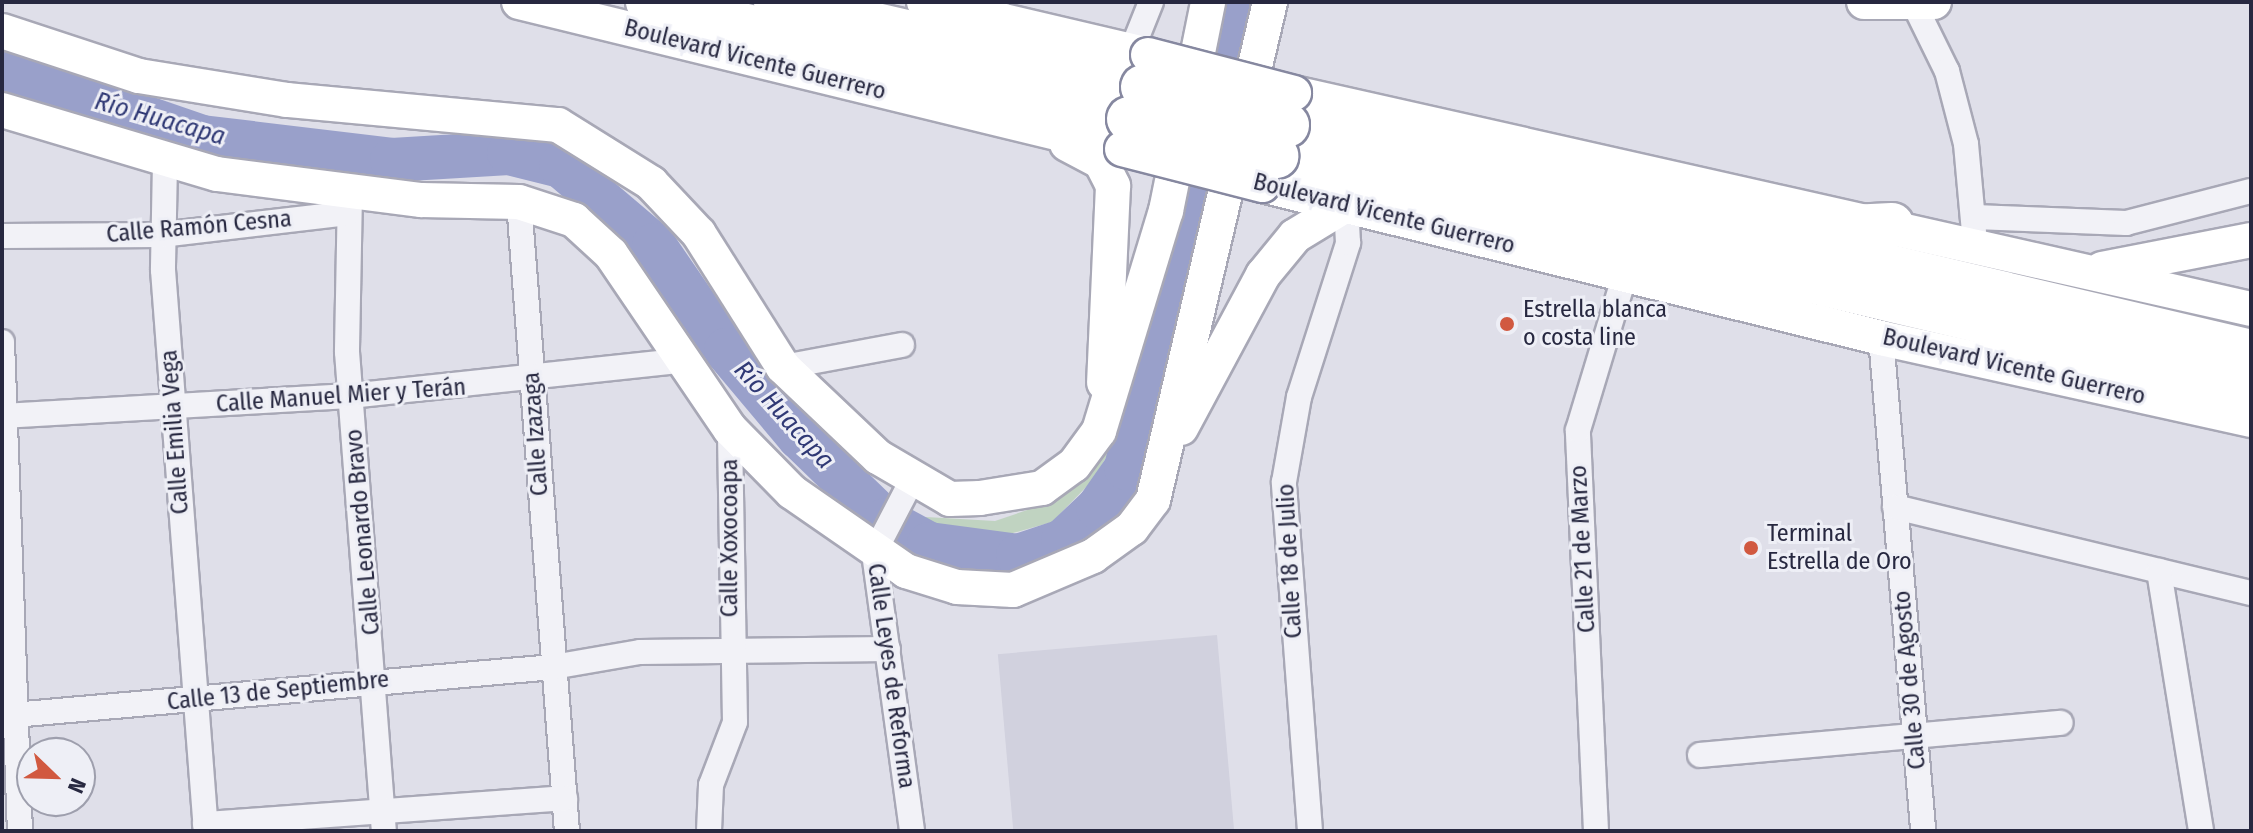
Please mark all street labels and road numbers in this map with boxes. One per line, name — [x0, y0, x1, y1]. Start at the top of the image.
street label: Boulevard Vicente Guerrero — [621, 14, 889, 106]
street label: Boulevard Vicente Guerrero — [1250, 168, 1518, 260]
street label: Calle Ramón Cesna — [105, 205, 293, 249]
street label: Boulevard Vicente Guerrero — [1880, 323, 2148, 411]
street label: Calle Emilia Vega — [155, 349, 195, 515]
street label: Calle Izazaga — [517, 371, 555, 497]
street label: Calle Manuel Mier y Terán — [215, 373, 467, 419]
street label: Calle Leonardo Bravo — [340, 428, 386, 636]
street label: Calle Xoxocoapa — [716, 459, 744, 617]
street label: Calle 21 de Marzo — [1564, 464, 1602, 634]
street label: Calle 18 de Julio — [1272, 483, 1308, 639]
street label: Calle Leyes de Reforma — [861, 562, 921, 790]
street label: Calle 30 de Agosto — [1888, 589, 1932, 771]
street label: Calle 13 de Septiembre — [166, 665, 390, 717]

